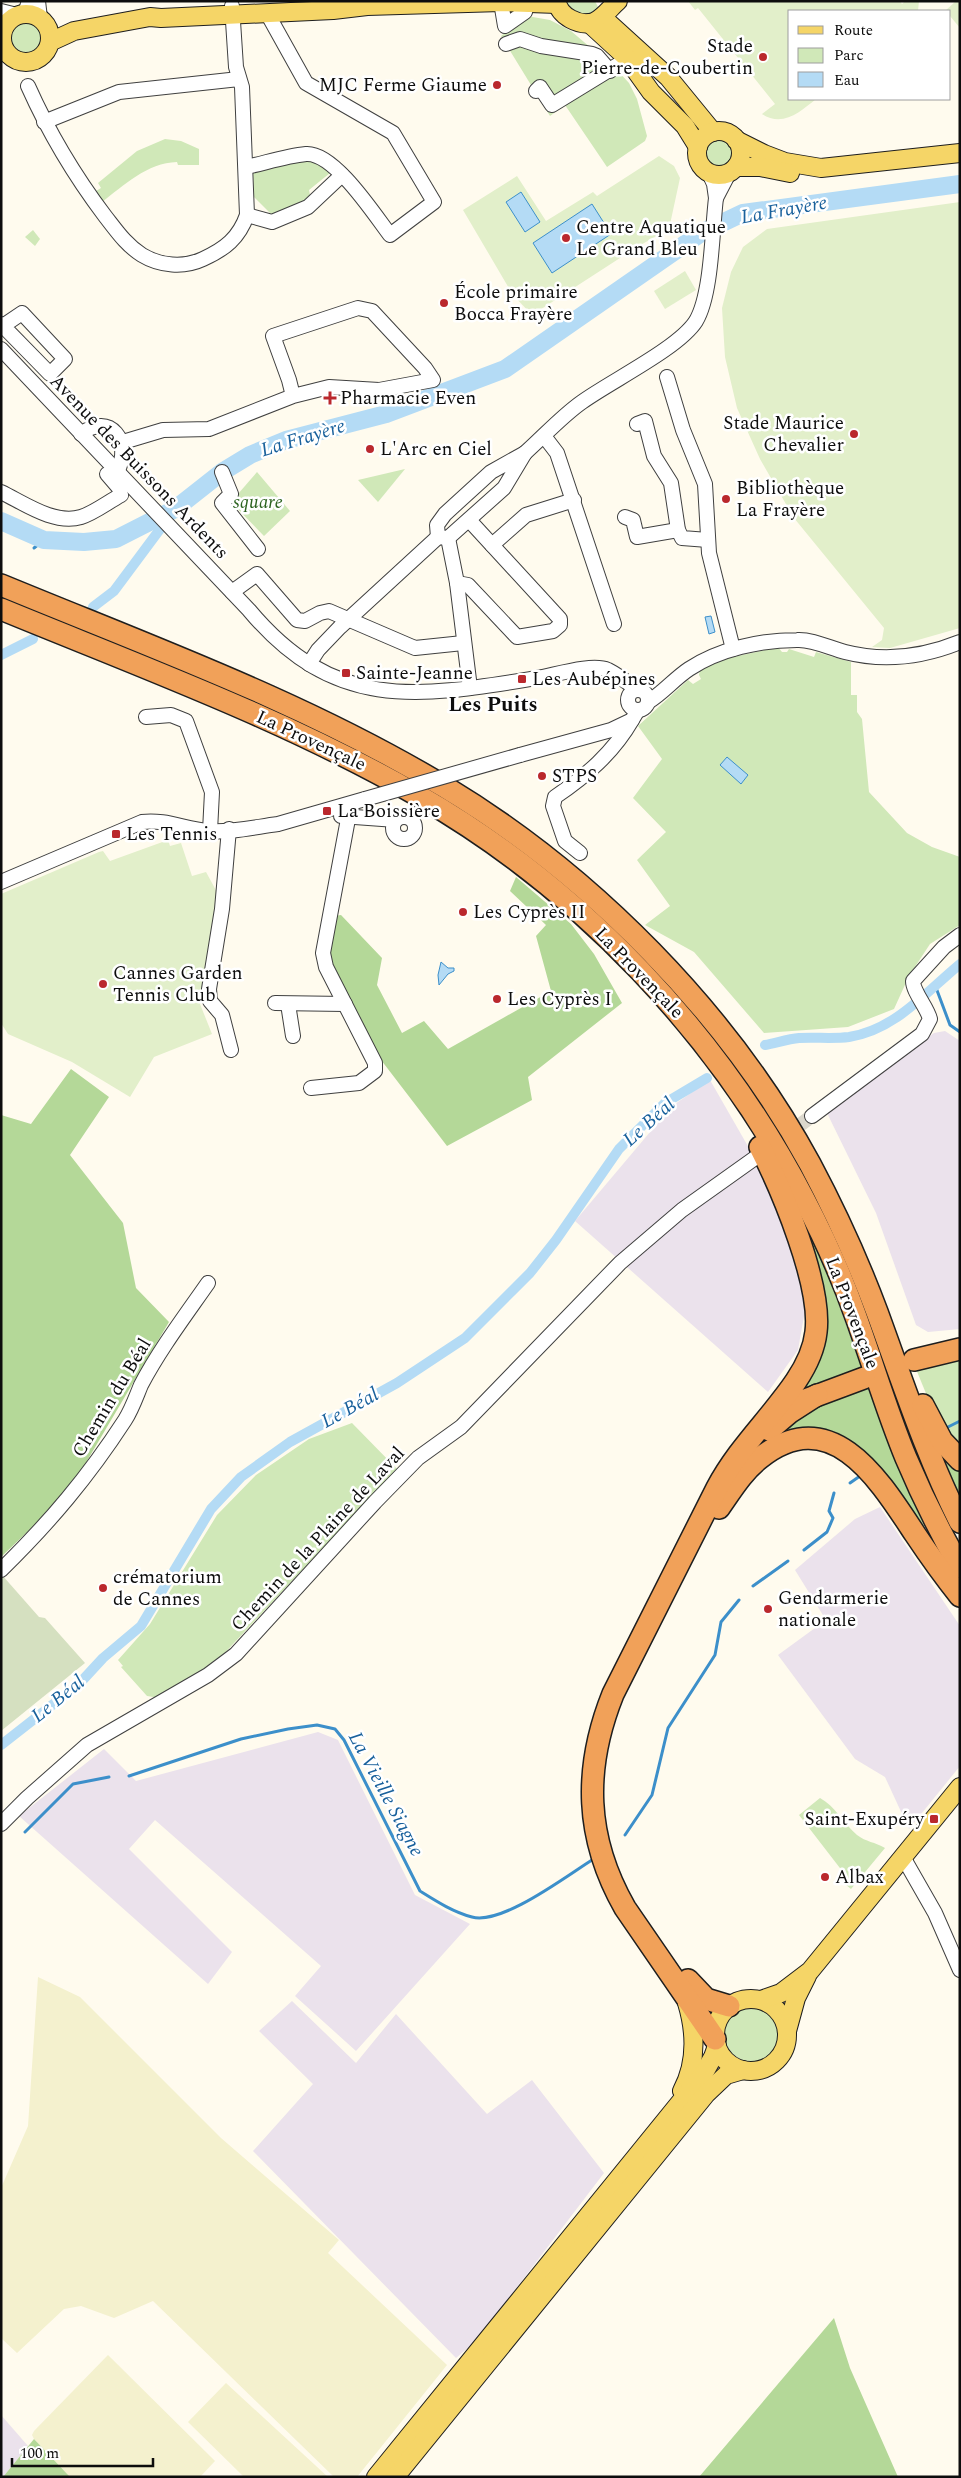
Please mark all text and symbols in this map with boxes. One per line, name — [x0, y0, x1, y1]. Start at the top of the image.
legend — [788, 10, 951, 100]
text: Route — [834, 19, 873, 42]
place label: Stade Pierre-de-Coubertin — [581, 32, 753, 83]
text: Parc — [834, 44, 864, 67]
marker: Stade Pierre-de-Coubertin — [757, 51, 769, 63]
text: Eau — [834, 69, 860, 92]
place label: MJC Ferme Giaume — [319, 71, 487, 100]
marker: MJC Ferme Giaume — [491, 79, 503, 91]
water label: La Frayère — [738, 188, 830, 232]
place label: Centre Aquatique Le Grand Bleu — [576, 213, 726, 264]
marker: Centre Aquatique Le Grand Bleu — [560, 232, 572, 244]
place label: École primaire Bocca Frayère — [454, 278, 578, 329]
marker: École primaire Bocca Frayère — [438, 297, 450, 309]
street label: Avenue des Buissons Ardents — [43, 368, 235, 566]
place label: Pharmacie Even — [340, 384, 476, 413]
marker: Pharmacie Even — [324, 392, 336, 404]
place label: Stade Maurice Chevalier — [723, 409, 844, 460]
water label: La Frayère — [257, 411, 349, 465]
marker: Stade Maurice Chevalier — [848, 428, 860, 440]
place label: L'Arc en Ciel — [380, 435, 492, 464]
marker: L'Arc en Ciel — [364, 443, 376, 455]
place label: Bibliothèque La Frayère — [736, 474, 844, 525]
park label: square — [233, 488, 283, 517]
marker: Bibliothèque La Frayère — [720, 493, 732, 505]
place label: Sainte-Jeanne — [356, 659, 473, 688]
place label: Les Aubépines — [532, 665, 656, 694]
marker: Sainte-Jeanne — [340, 667, 352, 679]
marker: Les Aubépines — [516, 673, 528, 685]
district label: Les Puits — [448, 689, 538, 721]
street label: La Provençale — [251, 703, 371, 779]
place label: STPS — [552, 762, 597, 791]
marker: STPS — [536, 770, 548, 782]
place label: La Boissière — [337, 797, 440, 826]
marker: La Boissière — [321, 805, 333, 817]
place label: Les Tennis — [126, 820, 217, 849]
marker: Les Tennis — [110, 828, 122, 840]
place label: Les Cyprès II — [473, 898, 585, 927]
marker: Les Cyprès II — [457, 906, 469, 918]
street label: La Provençale — [587, 920, 691, 1026]
place label: Cannes Garden Tennis Club — [113, 959, 243, 1010]
marker: Cannes Garden Tennis Club — [97, 978, 109, 990]
place label: Les Cyprès I — [507, 985, 612, 1014]
marker: Les Cyprès I — [491, 993, 503, 1005]
water label: Le Béal — [616, 1090, 682, 1154]
street label: La Provençale — [817, 1253, 887, 1373]
street label: Chemin du Béal — [65, 1333, 159, 1463]
water label: Le Béal — [316, 1380, 384, 1436]
street label: Chemin de la Plaine de Laval — [224, 1440, 412, 1638]
place label: crématorium de Cannes — [113, 1563, 222, 1614]
marker: crématorium de Cannes — [97, 1582, 109, 1594]
place label: Gendarmerie nationale — [778, 1584, 889, 1635]
marker: Gendarmerie nationale — [762, 1603, 774, 1615]
water label: Le Béal — [25, 1668, 91, 1730]
water label: La Vieille Siagne — [340, 1726, 432, 1862]
place label: Saint-Exupéry — [805, 1805, 925, 1834]
marker: Saint-Exupéry — [928, 1813, 940, 1825]
place label: Albax — [835, 1863, 884, 1892]
marker: Albax — [819, 1871, 831, 1883]
scale bar — [12, 2436, 154, 2468]
text: 100 m — [20, 2442, 59, 2465]

